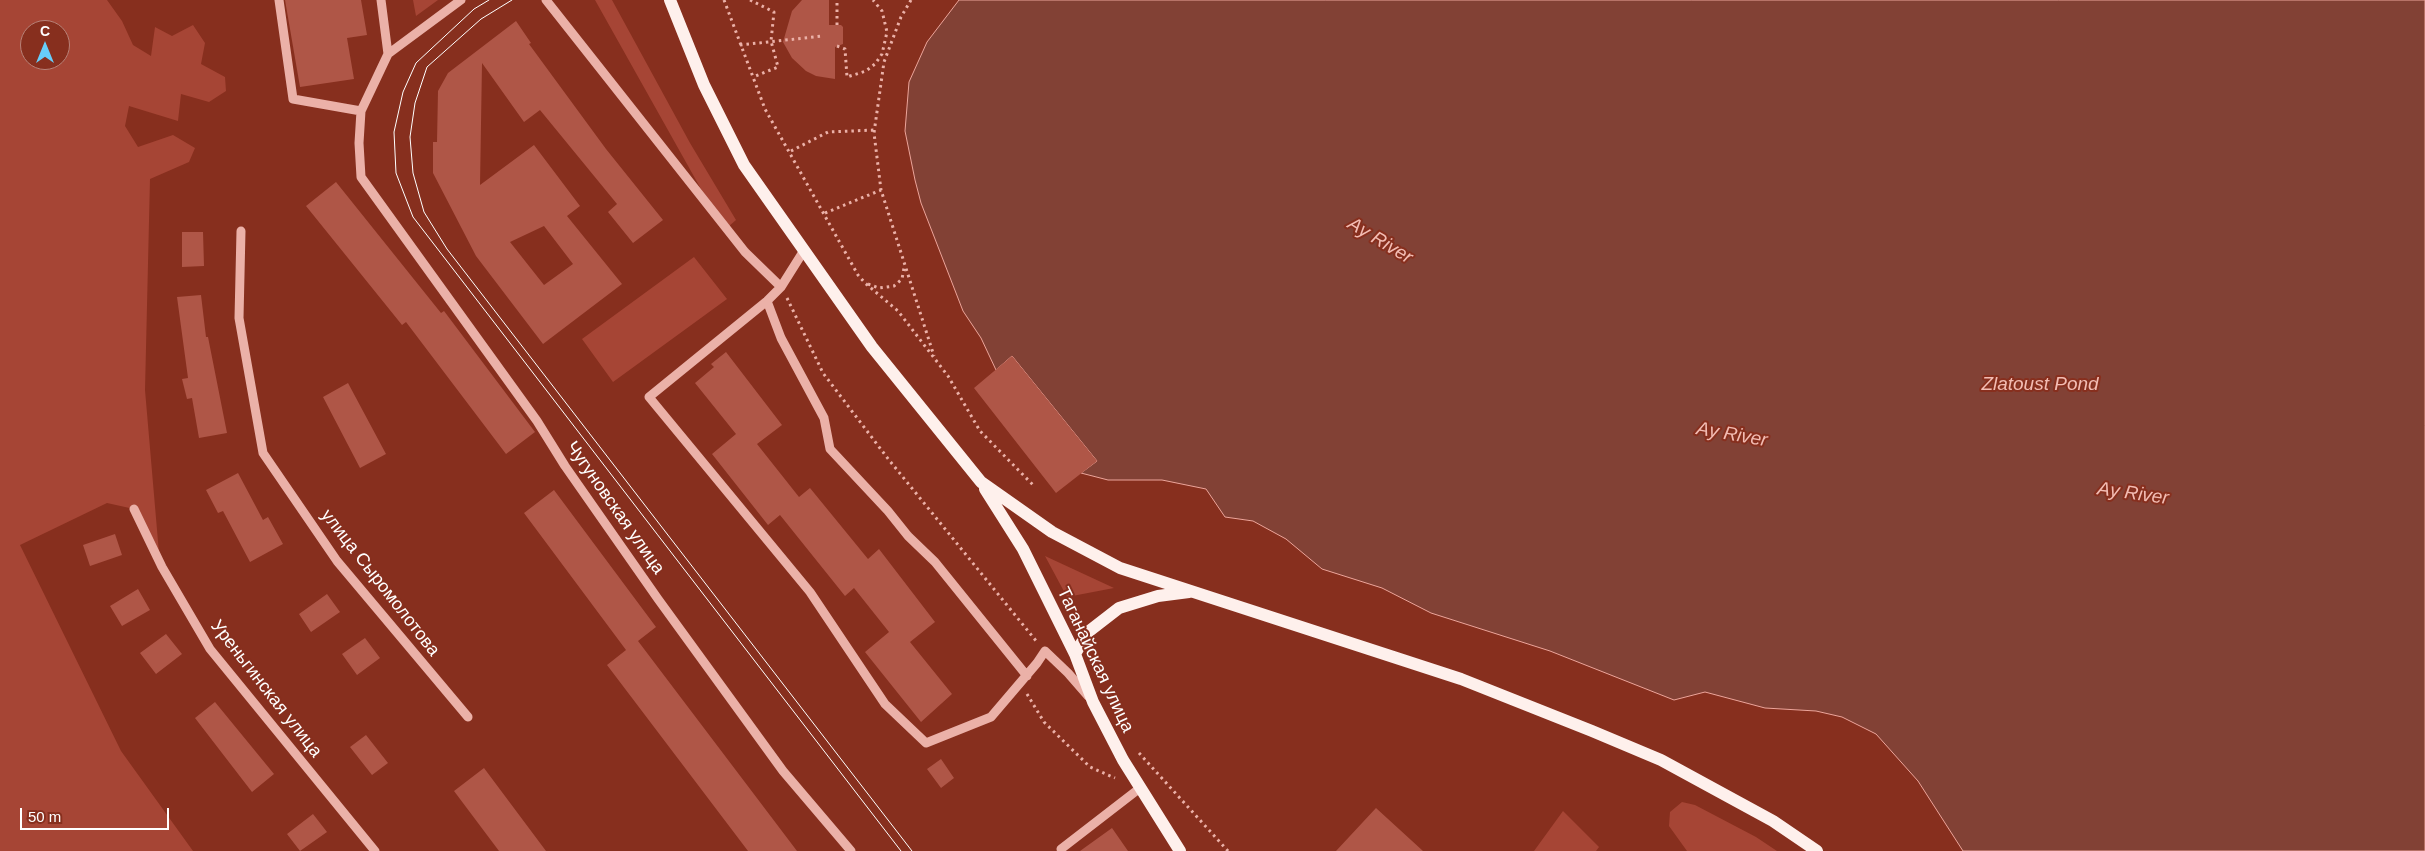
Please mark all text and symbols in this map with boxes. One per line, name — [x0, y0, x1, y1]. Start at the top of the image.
north arrow — [20, 20, 70, 70]
text: С — [40, 23, 50, 39]
water label: Ay River — [1343, 213, 1417, 269]
water label: Zlatoust Pond — [1981, 374, 2099, 396]
water label: Ay River — [1695, 418, 1769, 452]
street label: Чугуновская улица — [561, 437, 669, 579]
water label: Ay River — [2096, 478, 2170, 510]
street label: улица Сыромолотова — [316, 505, 444, 661]
street label: Таганайская улица — [1052, 584, 1138, 736]
street label: Уреньгинская улица — [206, 616, 326, 762]
scale bar — [22, 798, 171, 830]
text: 50 m — [28, 808, 61, 825]

